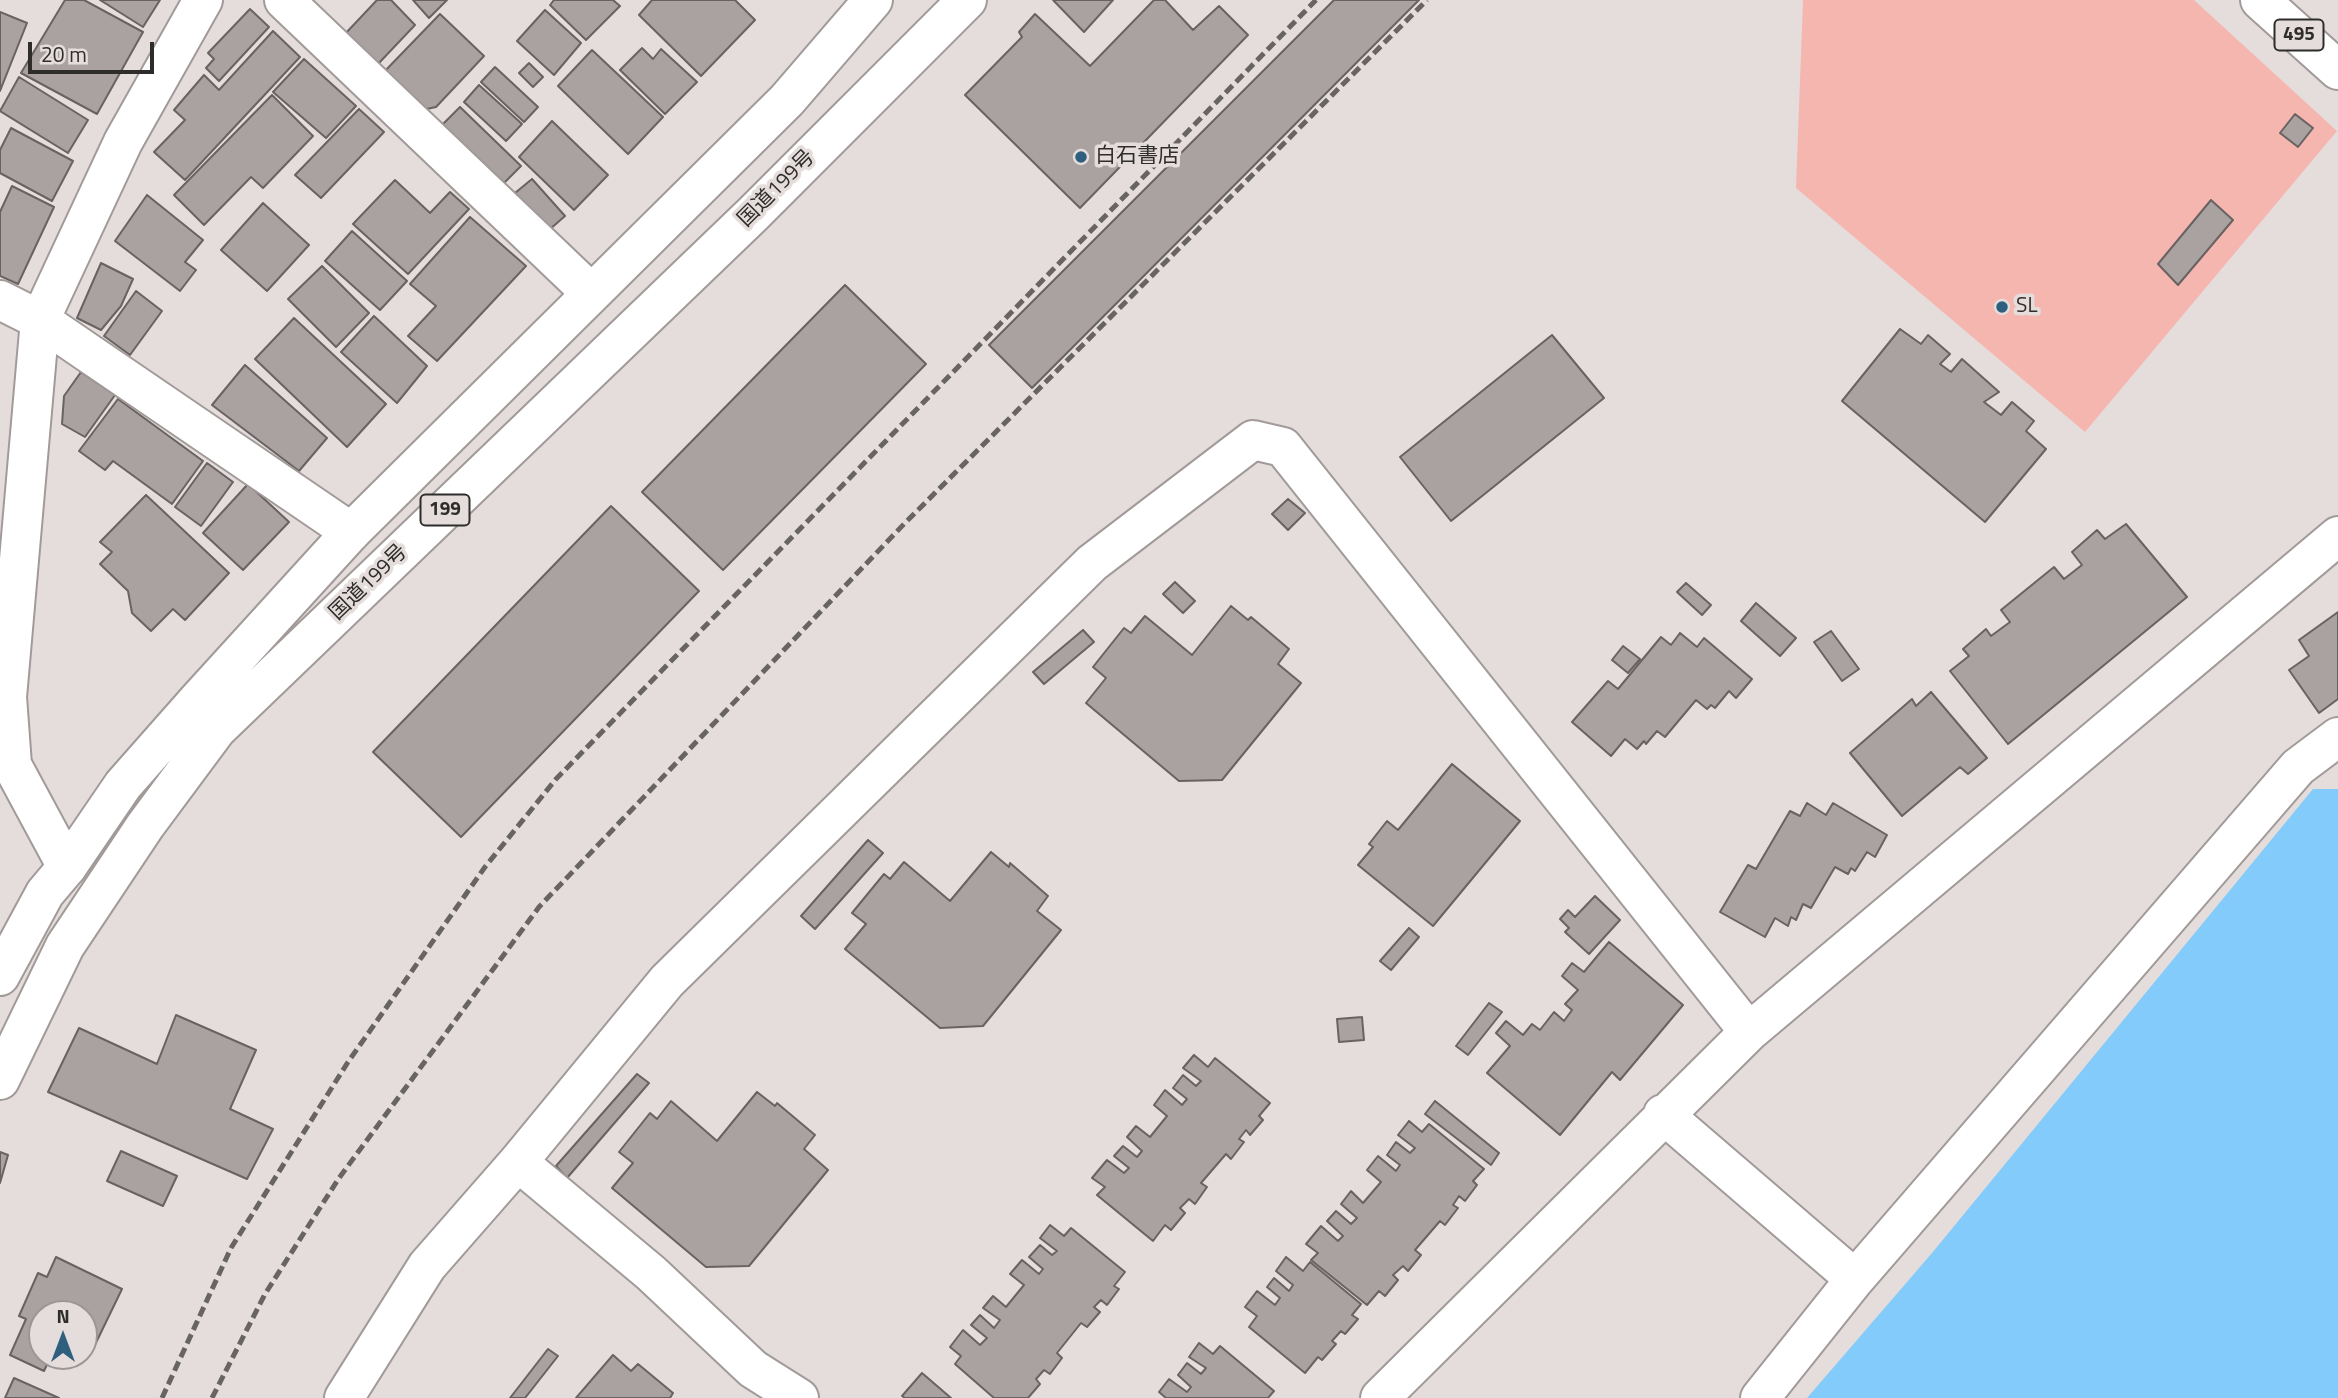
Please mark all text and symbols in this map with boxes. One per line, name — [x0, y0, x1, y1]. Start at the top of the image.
road number: 495 — [2274, 20, 2324, 50]
scale bar — [32, 28, 158, 72]
text: 20 m — [41, 38, 87, 70]
place label: 白石書店 — [1095, 144, 1179, 170]
street label: 国道199号 — [733, 145, 821, 233]
marker: 白石書店 — [1073, 149, 1089, 165]
place label: SL — [2016, 294, 2037, 320]
marker: SL — [1994, 299, 2010, 315]
road number: 199 — [420, 495, 470, 526]
street label: 国道199号 — [325, 540, 413, 626]
north arrow — [28, 1300, 98, 1370]
text: N — [56, 1301, 70, 1330]

